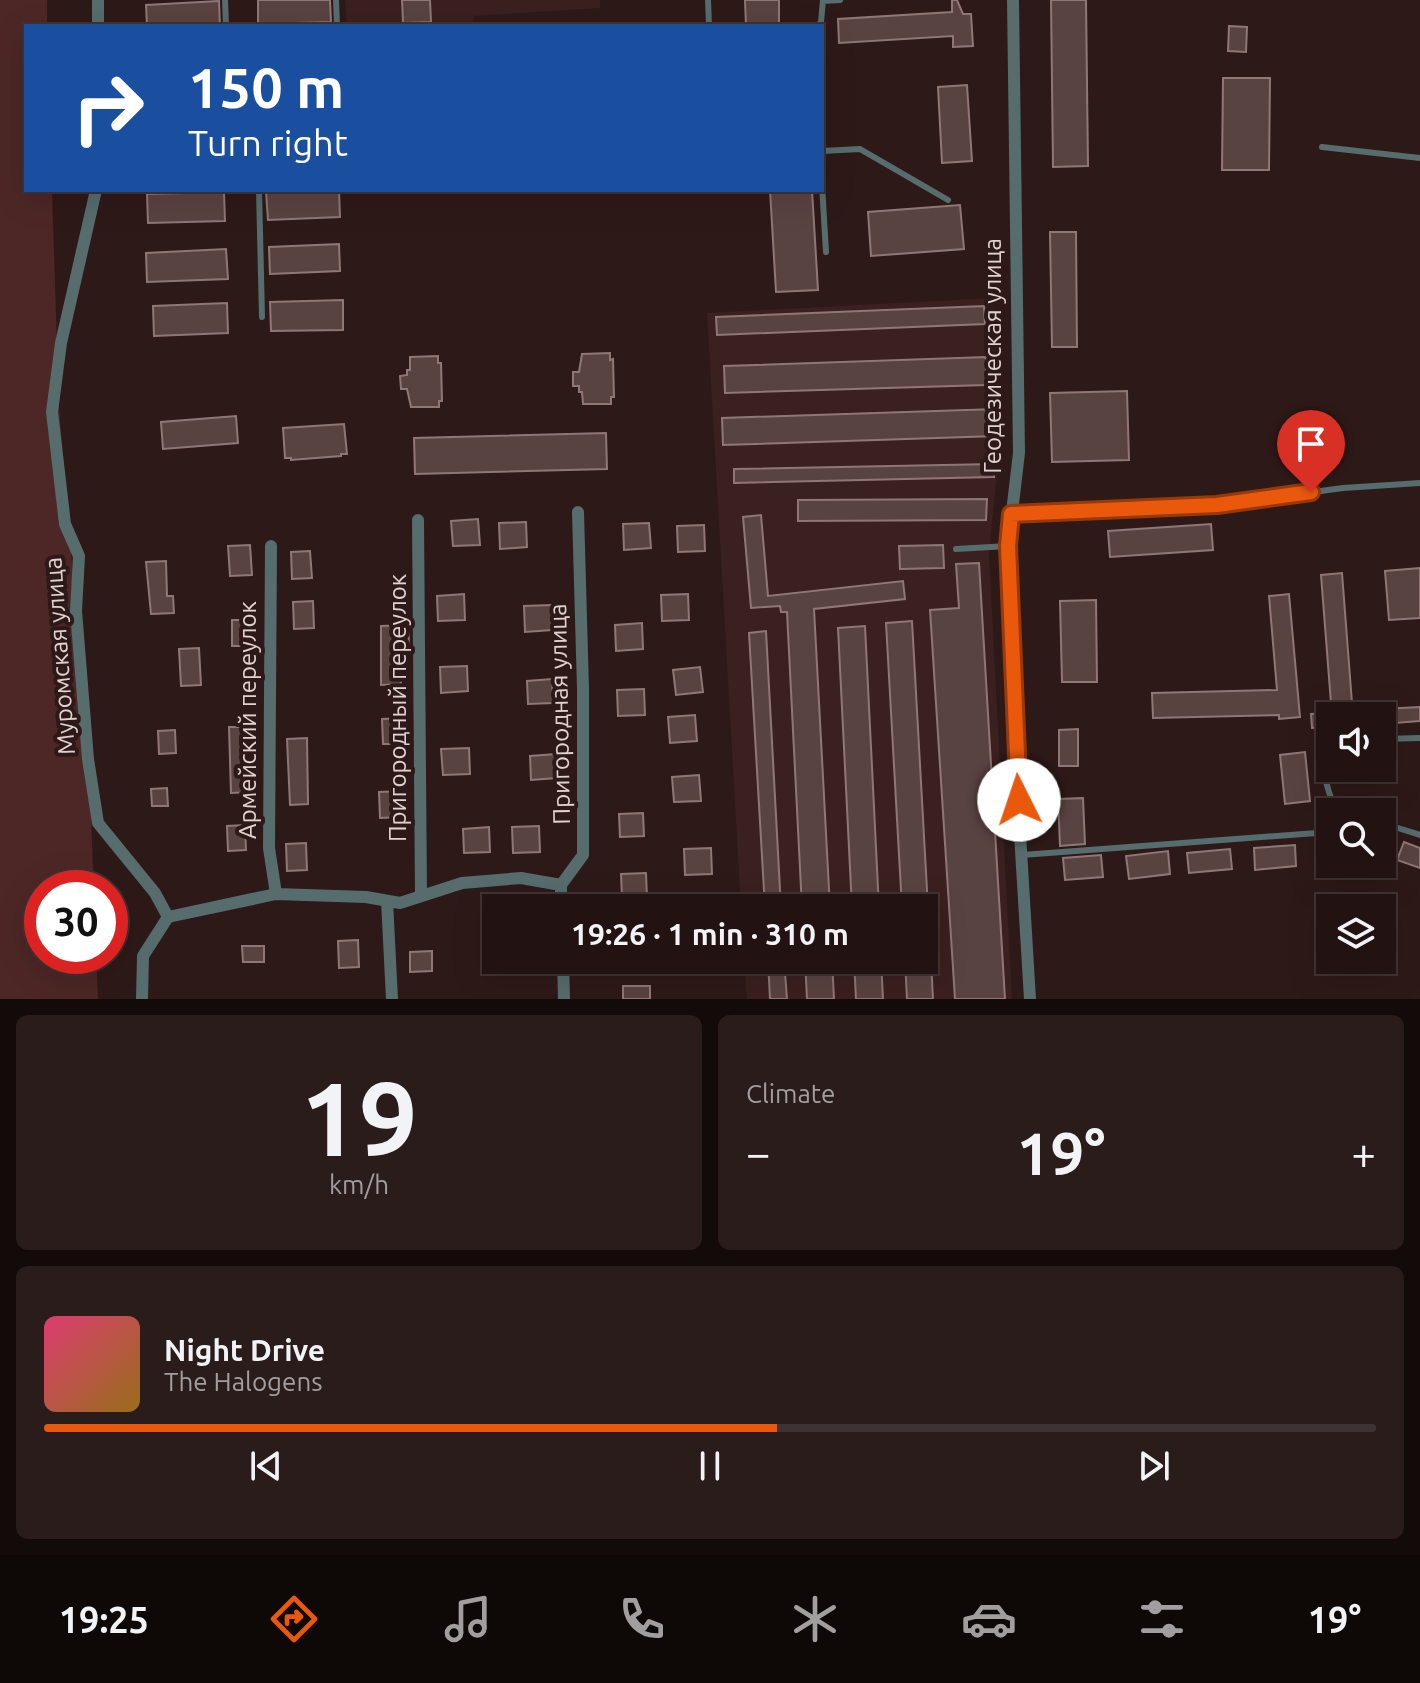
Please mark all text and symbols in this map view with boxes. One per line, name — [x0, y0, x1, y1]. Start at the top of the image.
icon: right — [56, 56, 160, 160]
text: 150 m — [188, 56, 344, 119]
text: Turn right — [188, 122, 348, 163]
street label: Геодезическая улица — [979, 238, 1006, 474]
pin — [1277, 410, 1345, 492]
icon: arrive — [1289, 422, 1333, 466]
street label: Муромская улица — [39, 556, 80, 756]
street label: Пригородный переулок — [384, 574, 411, 842]
street label: Армейский переулок — [234, 601, 261, 839]
street label: Пригородная улица — [544, 603, 575, 825]
map controls — [1316, 702, 1396, 974]
button: sound — [1316, 702, 1396, 782]
position arrow — [977, 758, 1061, 842]
button: search — [1316, 798, 1396, 878]
speed limit sign: 30 — [24, 870, 128, 974]
button: layers — [1316, 894, 1396, 974]
text: 19:26 · 1 min · 310 m — [571, 917, 849, 951]
text: 19 — [300, 1059, 418, 1176]
text: Climate — [746, 1079, 835, 1108]
text: 19° — [1017, 1119, 1105, 1186]
text: − — [746, 1128, 771, 1177]
text: + — [1351, 1128, 1376, 1177]
text: km/h — [329, 1170, 389, 1199]
text: Night Drive — [164, 1333, 325, 1367]
text: The Halogens — [164, 1367, 323, 1396]
icon: previous — [244, 1444, 288, 1488]
icon: pause — [688, 1444, 732, 1488]
icon: next — [1132, 1444, 1176, 1488]
icon: directions — [266, 1591, 322, 1647]
icon: music — [440, 1591, 496, 1647]
icon: phone — [614, 1591, 670, 1647]
icon: climate — [787, 1591, 843, 1647]
icon: car — [961, 1591, 1017, 1647]
icon: filters — [1134, 1591, 1190, 1647]
text: 19:25 — [59, 1599, 149, 1640]
text: 19° — [1308, 1599, 1361, 1640]

